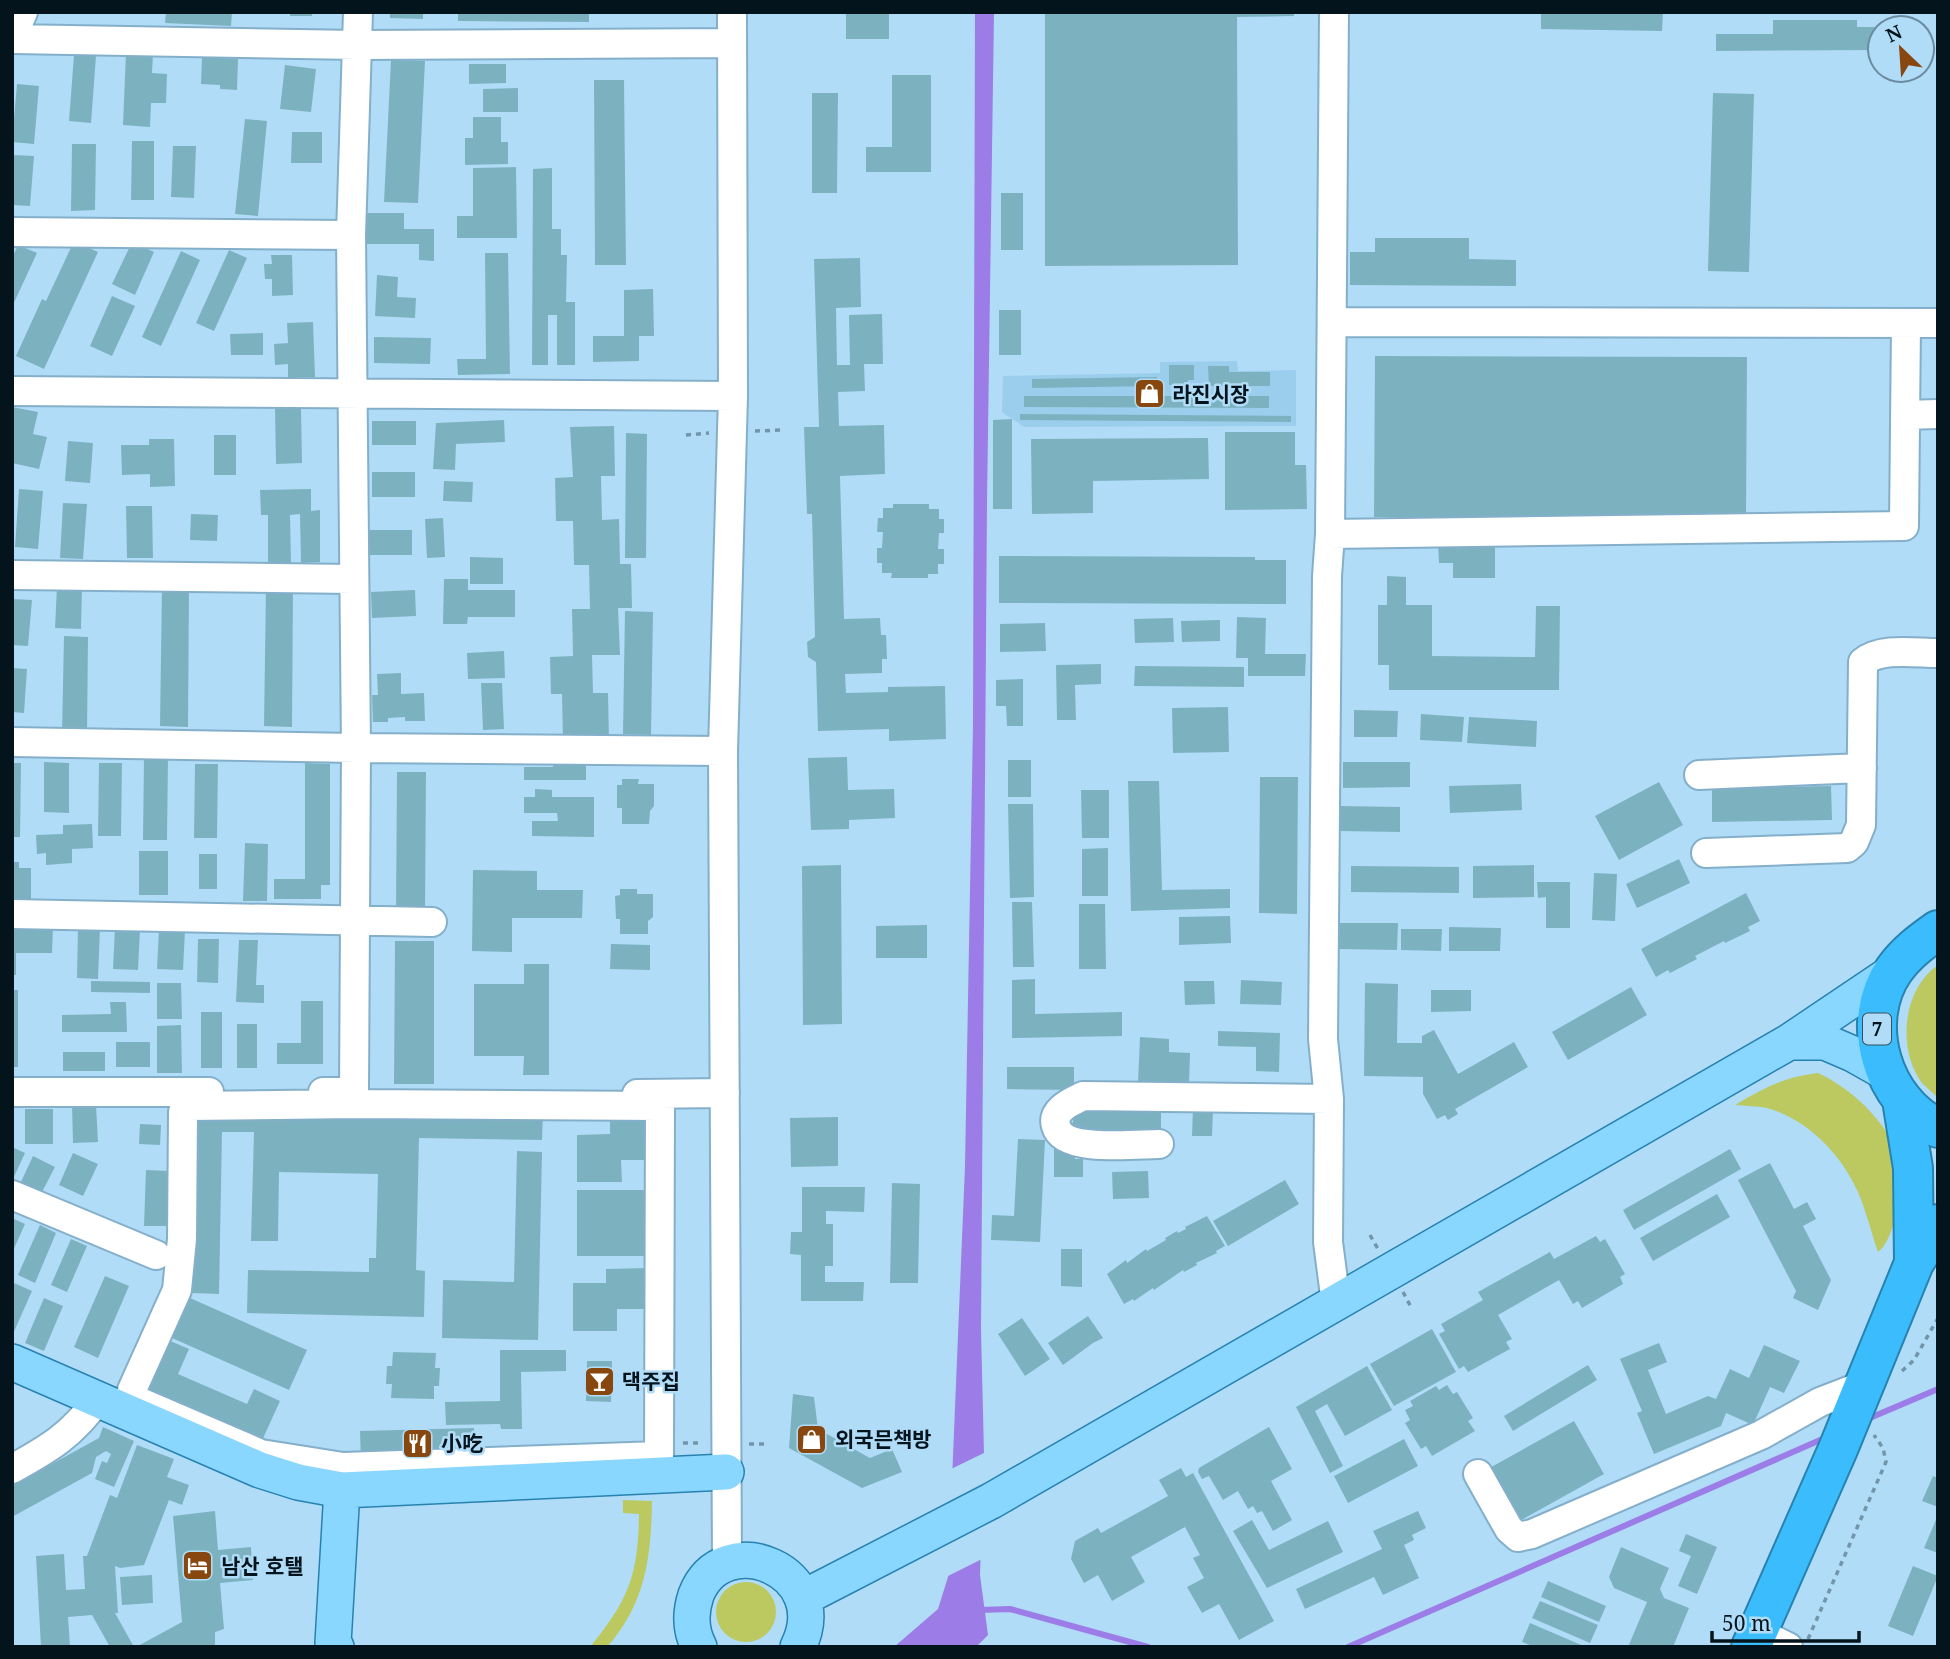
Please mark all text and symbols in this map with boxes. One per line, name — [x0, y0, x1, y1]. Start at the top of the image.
north arrow — [1866, 14, 1936, 84]
text: N — [1882, 19, 1906, 49]
shop icon: 라진시장 — [1132, 377, 1166, 411]
place label: 라진시장 — [1172, 380, 1249, 408]
road number: 7 — [1863, 1014, 1891, 1044]
bar icon: 댁주집 — [582, 1364, 616, 1398]
place label: 댁주집 — [622, 1367, 680, 1395]
shop icon: 외국믄책방 — [795, 1422, 829, 1456]
place label: 외국믄책방 — [835, 1425, 932, 1453]
restaurant icon: 小吃 — [401, 1426, 435, 1460]
place label: 小吃 — [441, 1429, 483, 1457]
hotel icon: 남산 호탤 — [181, 1549, 215, 1583]
place label: 남산 호탤 — [221, 1552, 304, 1580]
scale bar — [1712, 1600, 1859, 1644]
text: 50 m — [1722, 1609, 1771, 1637]

